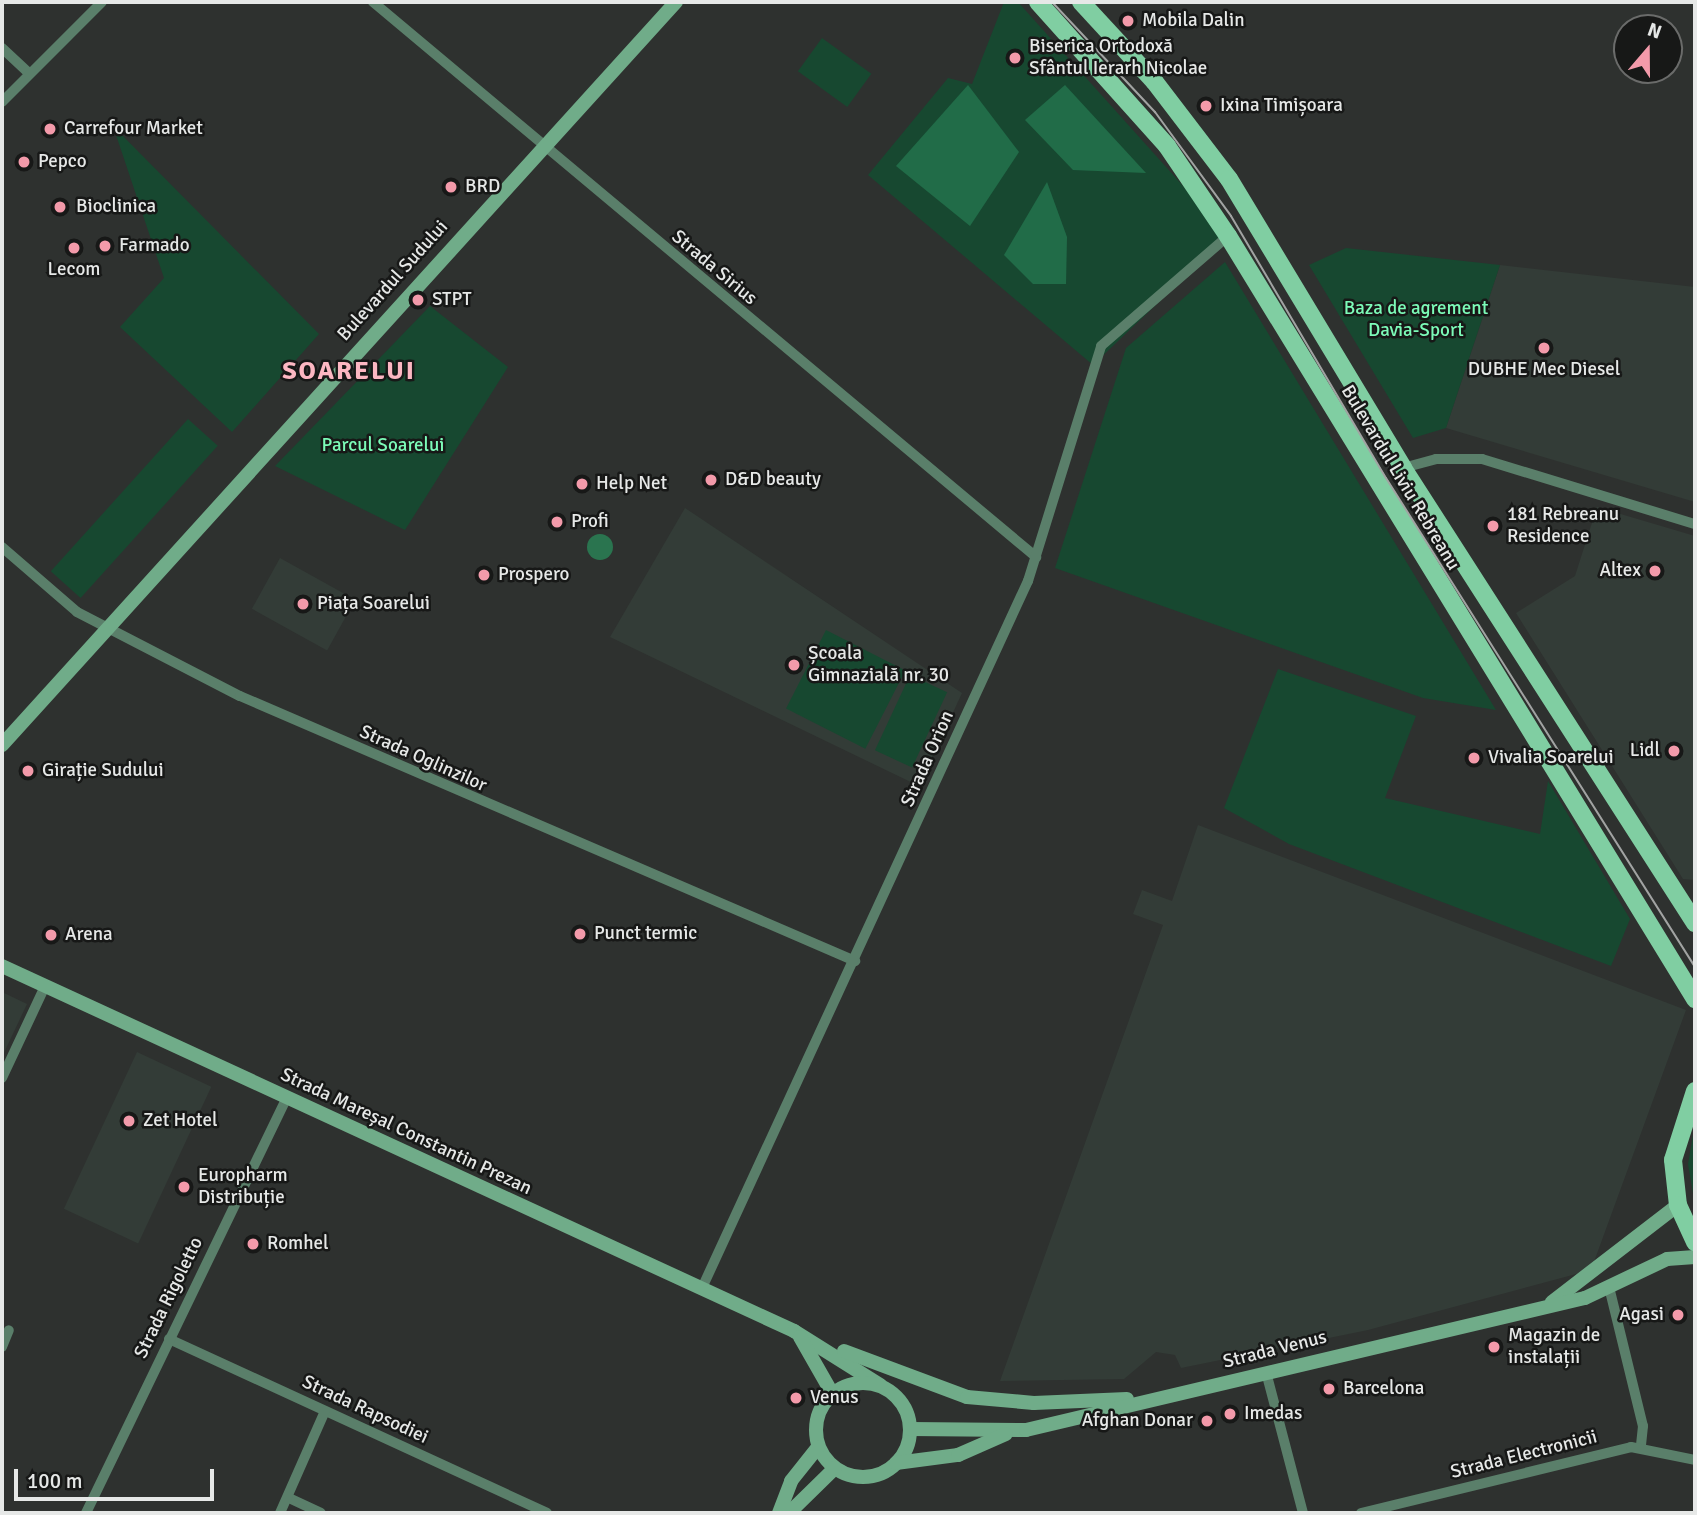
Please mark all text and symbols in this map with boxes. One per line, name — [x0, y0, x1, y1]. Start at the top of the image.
place label: Mobila Dalin — [1142, 10, 1245, 32]
marker: Mobila Dalin — [1120, 13, 1136, 29]
north arrow — [1613, 14, 1683, 84]
text: N — [1644, 18, 1665, 45]
place label: Biserica Ortodoxă Sfântul Ierarh Nicolae — [1029, 36, 1207, 80]
marker: Biserica Ortodoxă Sfântul Ierarh Nicolae — [1007, 50, 1023, 66]
place label: Ixina Timișoara — [1220, 95, 1343, 117]
marker: Ixina Timișoara — [1198, 98, 1214, 114]
place label: Carrefour Market — [64, 118, 203, 140]
marker: Carrefour Market — [42, 121, 58, 137]
place label: Pepco — [38, 151, 87, 173]
marker: Pepco — [16, 154, 32, 170]
place label: BRD — [465, 176, 500, 198]
marker: BRD — [443, 179, 459, 195]
place label: Bioclinica — [76, 196, 156, 218]
marker: Bioclinica — [50, 197, 70, 217]
street label: Bulevardul Sudului — [333, 216, 453, 346]
street label: Strada Sirius — [667, 226, 761, 310]
place label: Farmado — [119, 235, 190, 257]
marker: Farmado — [97, 238, 113, 254]
marker: Lecom — [66, 240, 82, 256]
place label: Lecom — [48, 259, 100, 281]
place label: STPT — [432, 289, 472, 311]
marker: STPT — [410, 292, 426, 308]
park label: Baza de agrement Davia-Sport — [1344, 298, 1488, 342]
marker: DUBHE Mec Diesel — [1536, 340, 1552, 356]
district label: SOARELUI — [283, 356, 415, 388]
place label: DUBHE Mec Diesel — [1468, 359, 1620, 381]
street label: Bulevardul Liviu Rebreanu — [1336, 381, 1464, 575]
park label: Parcul Soarelui — [322, 435, 444, 457]
place label: D&D beauty — [725, 469, 821, 491]
marker: D&D beauty — [703, 472, 719, 488]
place label: Help Net — [596, 473, 667, 495]
marker: Help Net — [574, 476, 590, 492]
place label: 181 Rebreanu Residence — [1507, 504, 1619, 548]
place label: Profi — [571, 511, 609, 533]
marker: Profi — [549, 514, 565, 530]
marker: 181 Rebreanu Residence — [1485, 518, 1501, 534]
place label: Altex — [1600, 560, 1641, 582]
marker: Altex — [1647, 563, 1663, 579]
place label: Prospero — [498, 564, 569, 586]
marker: Prospero — [476, 567, 492, 583]
place label: Piața Soarelui — [317, 593, 430, 615]
marker: Piața Soarelui — [295, 596, 311, 612]
place label: Școala Gimnazială nr. 30 — [808, 643, 949, 687]
marker: Școala Gimnazială nr. 30 — [786, 657, 802, 673]
street label: Strada Orion — [897, 707, 959, 811]
street label: Strada Oglinzilor — [356, 721, 490, 797]
place label: Lidl — [1630, 740, 1660, 762]
marker: Lidl — [1666, 743, 1682, 759]
place label: Vivalia Soarelui — [1488, 747, 1614, 769]
marker: Vivalia Soarelui — [1466, 750, 1482, 766]
place label: Girație Sudului — [42, 760, 164, 782]
marker: Girație Sudului — [20, 763, 36, 779]
place label: Punct termic — [594, 923, 697, 945]
place label: Arena — [65, 924, 113, 946]
marker: Punct termic — [572, 926, 588, 942]
marker: Arena — [43, 927, 59, 943]
street label: Strada Mareșal Constantin Prezan — [277, 1064, 535, 1200]
place label: Zet Hotel — [143, 1110, 218, 1132]
marker: Zet Hotel — [121, 1113, 137, 1129]
place label: Europharm Distribuție — [198, 1165, 288, 1209]
marker: Europharm Distribuție — [176, 1179, 192, 1195]
place label: Romhel — [267, 1233, 329, 1255]
street label: Strada Rigoletto — [130, 1234, 208, 1362]
marker: Romhel — [245, 1236, 261, 1252]
place label: Agasi — [1619, 1304, 1664, 1326]
marker: Agasi — [1670, 1307, 1686, 1323]
place label: Magazin de instalații — [1508, 1325, 1600, 1369]
street label: Strada Venus — [1221, 1326, 1329, 1374]
marker: Magazin de instalații — [1486, 1339, 1502, 1355]
street label: Strada Rapsodiei — [298, 1371, 432, 1449]
place label: Barcelona — [1343, 1378, 1424, 1400]
marker: Barcelona — [1321, 1381, 1337, 1397]
place label: Venus — [810, 1387, 859, 1409]
marker: Venus — [788, 1390, 804, 1406]
place label: Imedas — [1244, 1403, 1302, 1425]
marker: Imedas — [1222, 1406, 1238, 1422]
place label: Afghan Donar — [1082, 1410, 1193, 1432]
marker: Afghan Donar — [1199, 1413, 1215, 1429]
street label: Strada Electronicii — [1448, 1426, 1600, 1484]
scale bar — [18, 1456, 217, 1500]
text: 100 m — [27, 1468, 82, 1494]

